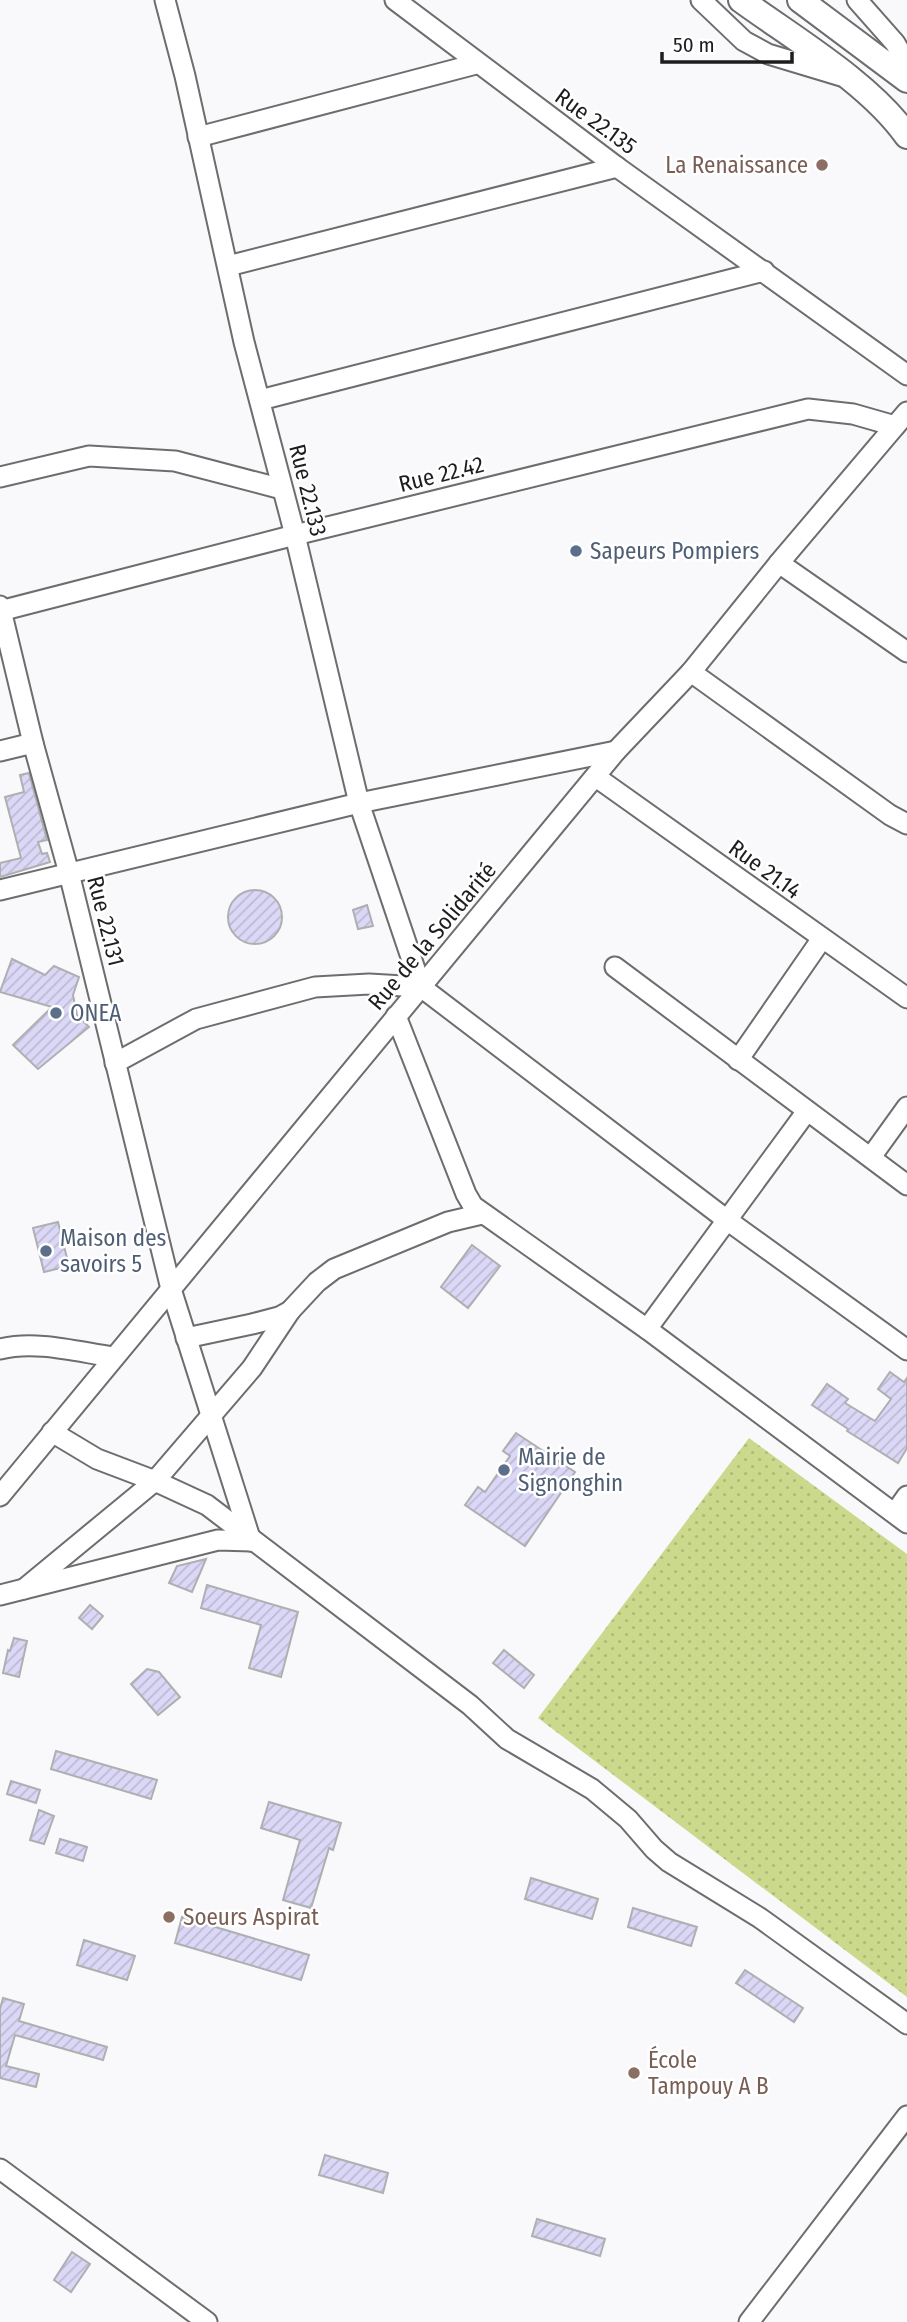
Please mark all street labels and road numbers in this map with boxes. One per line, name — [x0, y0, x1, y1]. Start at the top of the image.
street label: Rue 22.135 — [550, 82, 642, 160]
street label: Rue 22.133 — [283, 441, 333, 539]
street label: Rue 22.42 — [396, 450, 486, 498]
street label: Rue 21.14 — [723, 833, 807, 905]
street label: Rue de la Solidarité — [362, 856, 502, 1016]
street label: Rue 22.131 — [81, 873, 131, 969]

